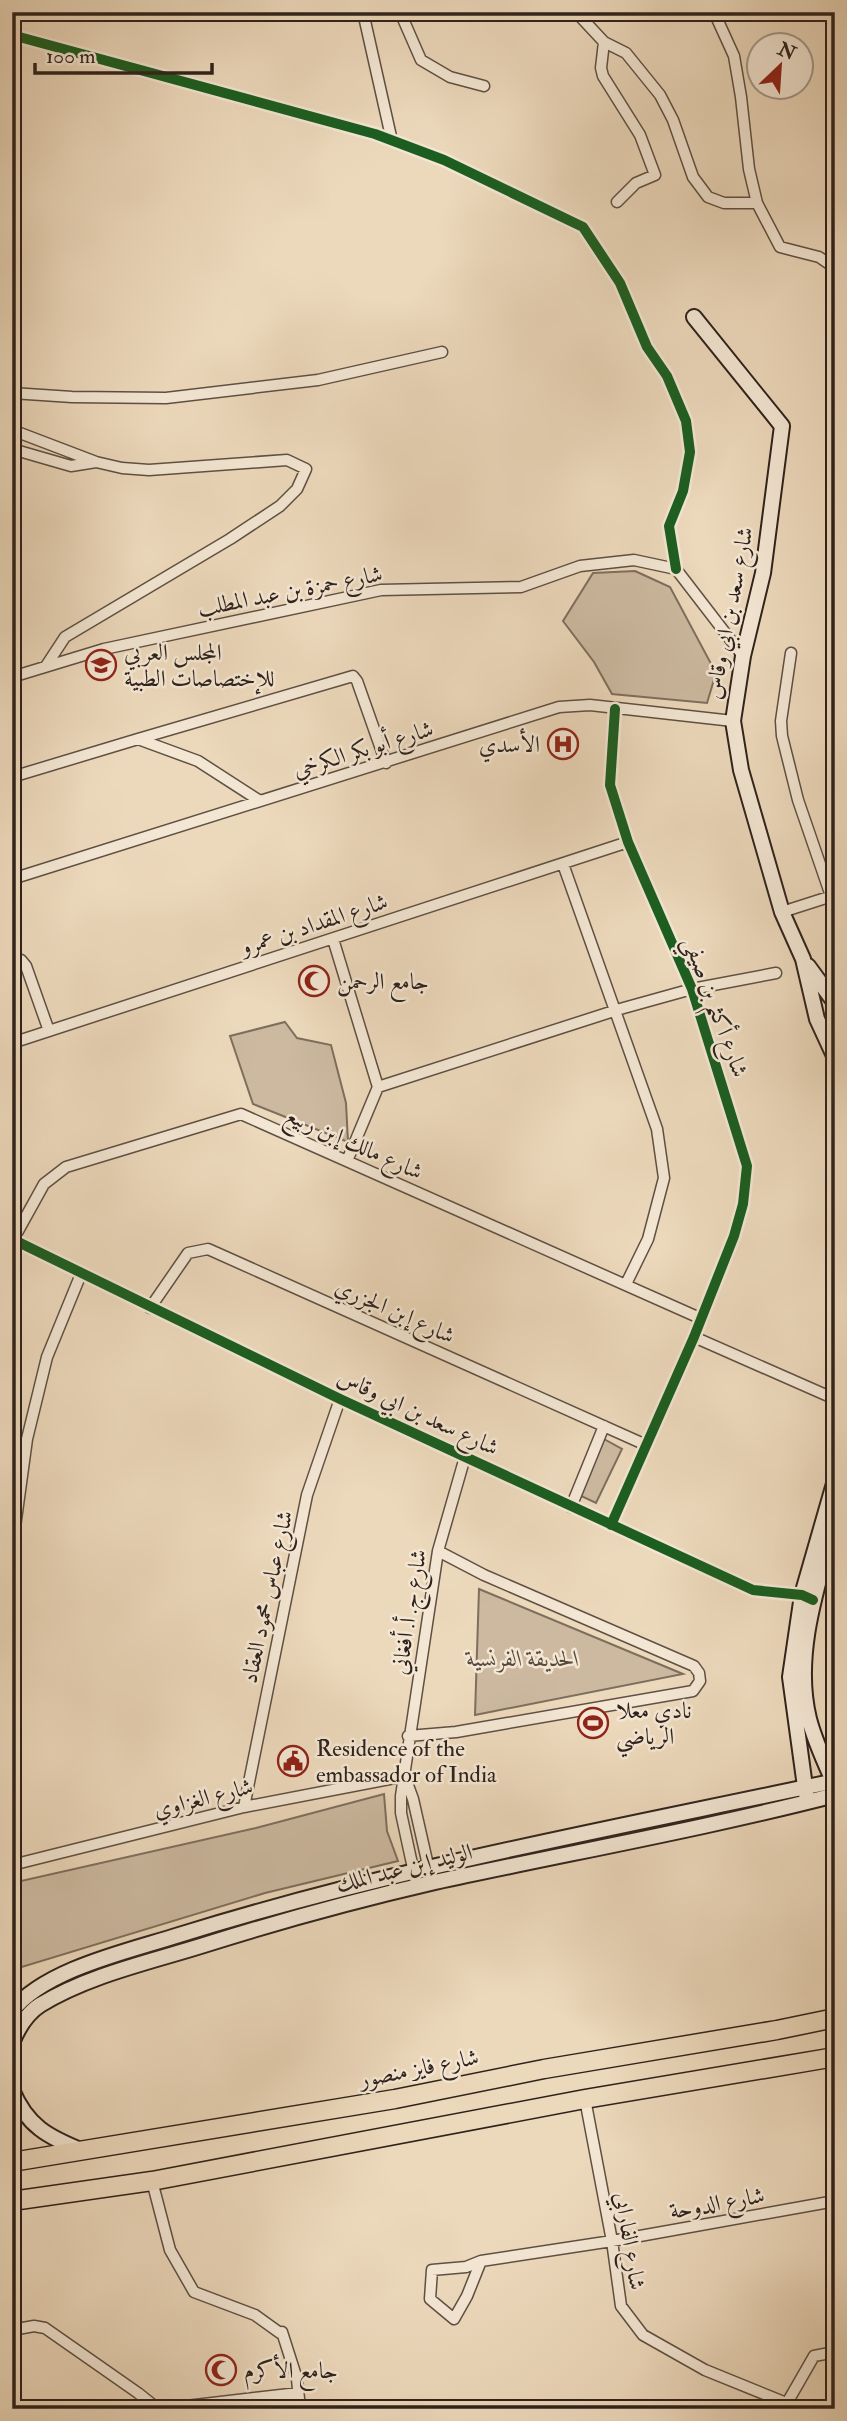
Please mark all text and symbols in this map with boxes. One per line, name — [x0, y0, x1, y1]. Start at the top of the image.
scale bar — [35, 32, 212, 76]
north arrow — [746, 32, 816, 102]
text: N — [773, 37, 800, 66]
text: 100 m — [46, 43, 96, 70]
street label: شارع سعد بن ابي وقاس — [698, 524, 765, 702]
street label: شارع حمزة بن عبد المطلب — [195, 559, 386, 628]
place label: المجلس العربي للإختصاصات الطبية — [124, 638, 275, 695]
school or university icon: المجلس العربي للإختصاصات الطبية — [84, 648, 118, 682]
street label: شارع أبو بكر الكرخي — [289, 712, 438, 789]
hospital icon: الأسدي — [546, 727, 580, 761]
place label: الأسدي — [479, 728, 540, 763]
street label: شارع المقداد بن عمرو — [235, 887, 393, 967]
street label: شارع أكثم بن صيفي — [670, 932, 757, 1084]
mosque icon: جامع الرحمن — [297, 964, 331, 998]
place label: جامع الرحمن — [337, 967, 429, 1002]
street label: شارع مالك إبن ربيع — [278, 1100, 427, 1192]
street label: شارع إبن الجزري — [329, 1272, 459, 1355]
street label: شارع سعد بن ابي وقاس — [331, 1362, 503, 1467]
street label: شارع عباس محمود العقاد — [235, 1508, 304, 1687]
street label: شارع ج. أ. أفغاني — [383, 1547, 439, 1678]
park label: الحديقة الفرنسية — [464, 1644, 580, 1673]
place label: نادي معلا الرياضي — [616, 1696, 692, 1758]
sports icon: نادي معلا الرياضي — [576, 1706, 610, 1740]
place label: Residence of the embassador of India — [316, 1734, 497, 1789]
public building icon: Residence of the embassador of India — [276, 1744, 310, 1778]
street label: شارع الغزاوي — [150, 1772, 257, 1829]
street label: الوليد إبن عبد الملك — [333, 1837, 475, 1899]
street label: شارع فايز منصور — [355, 2042, 482, 2099]
street label: شارع الدوحة — [667, 2180, 768, 2231]
street label: شارع الفارابي — [603, 2190, 652, 2293]
mosque icon: جامع الأكرم — [204, 2353, 238, 2387]
place label: جامع الأكرم — [244, 2354, 338, 2391]

